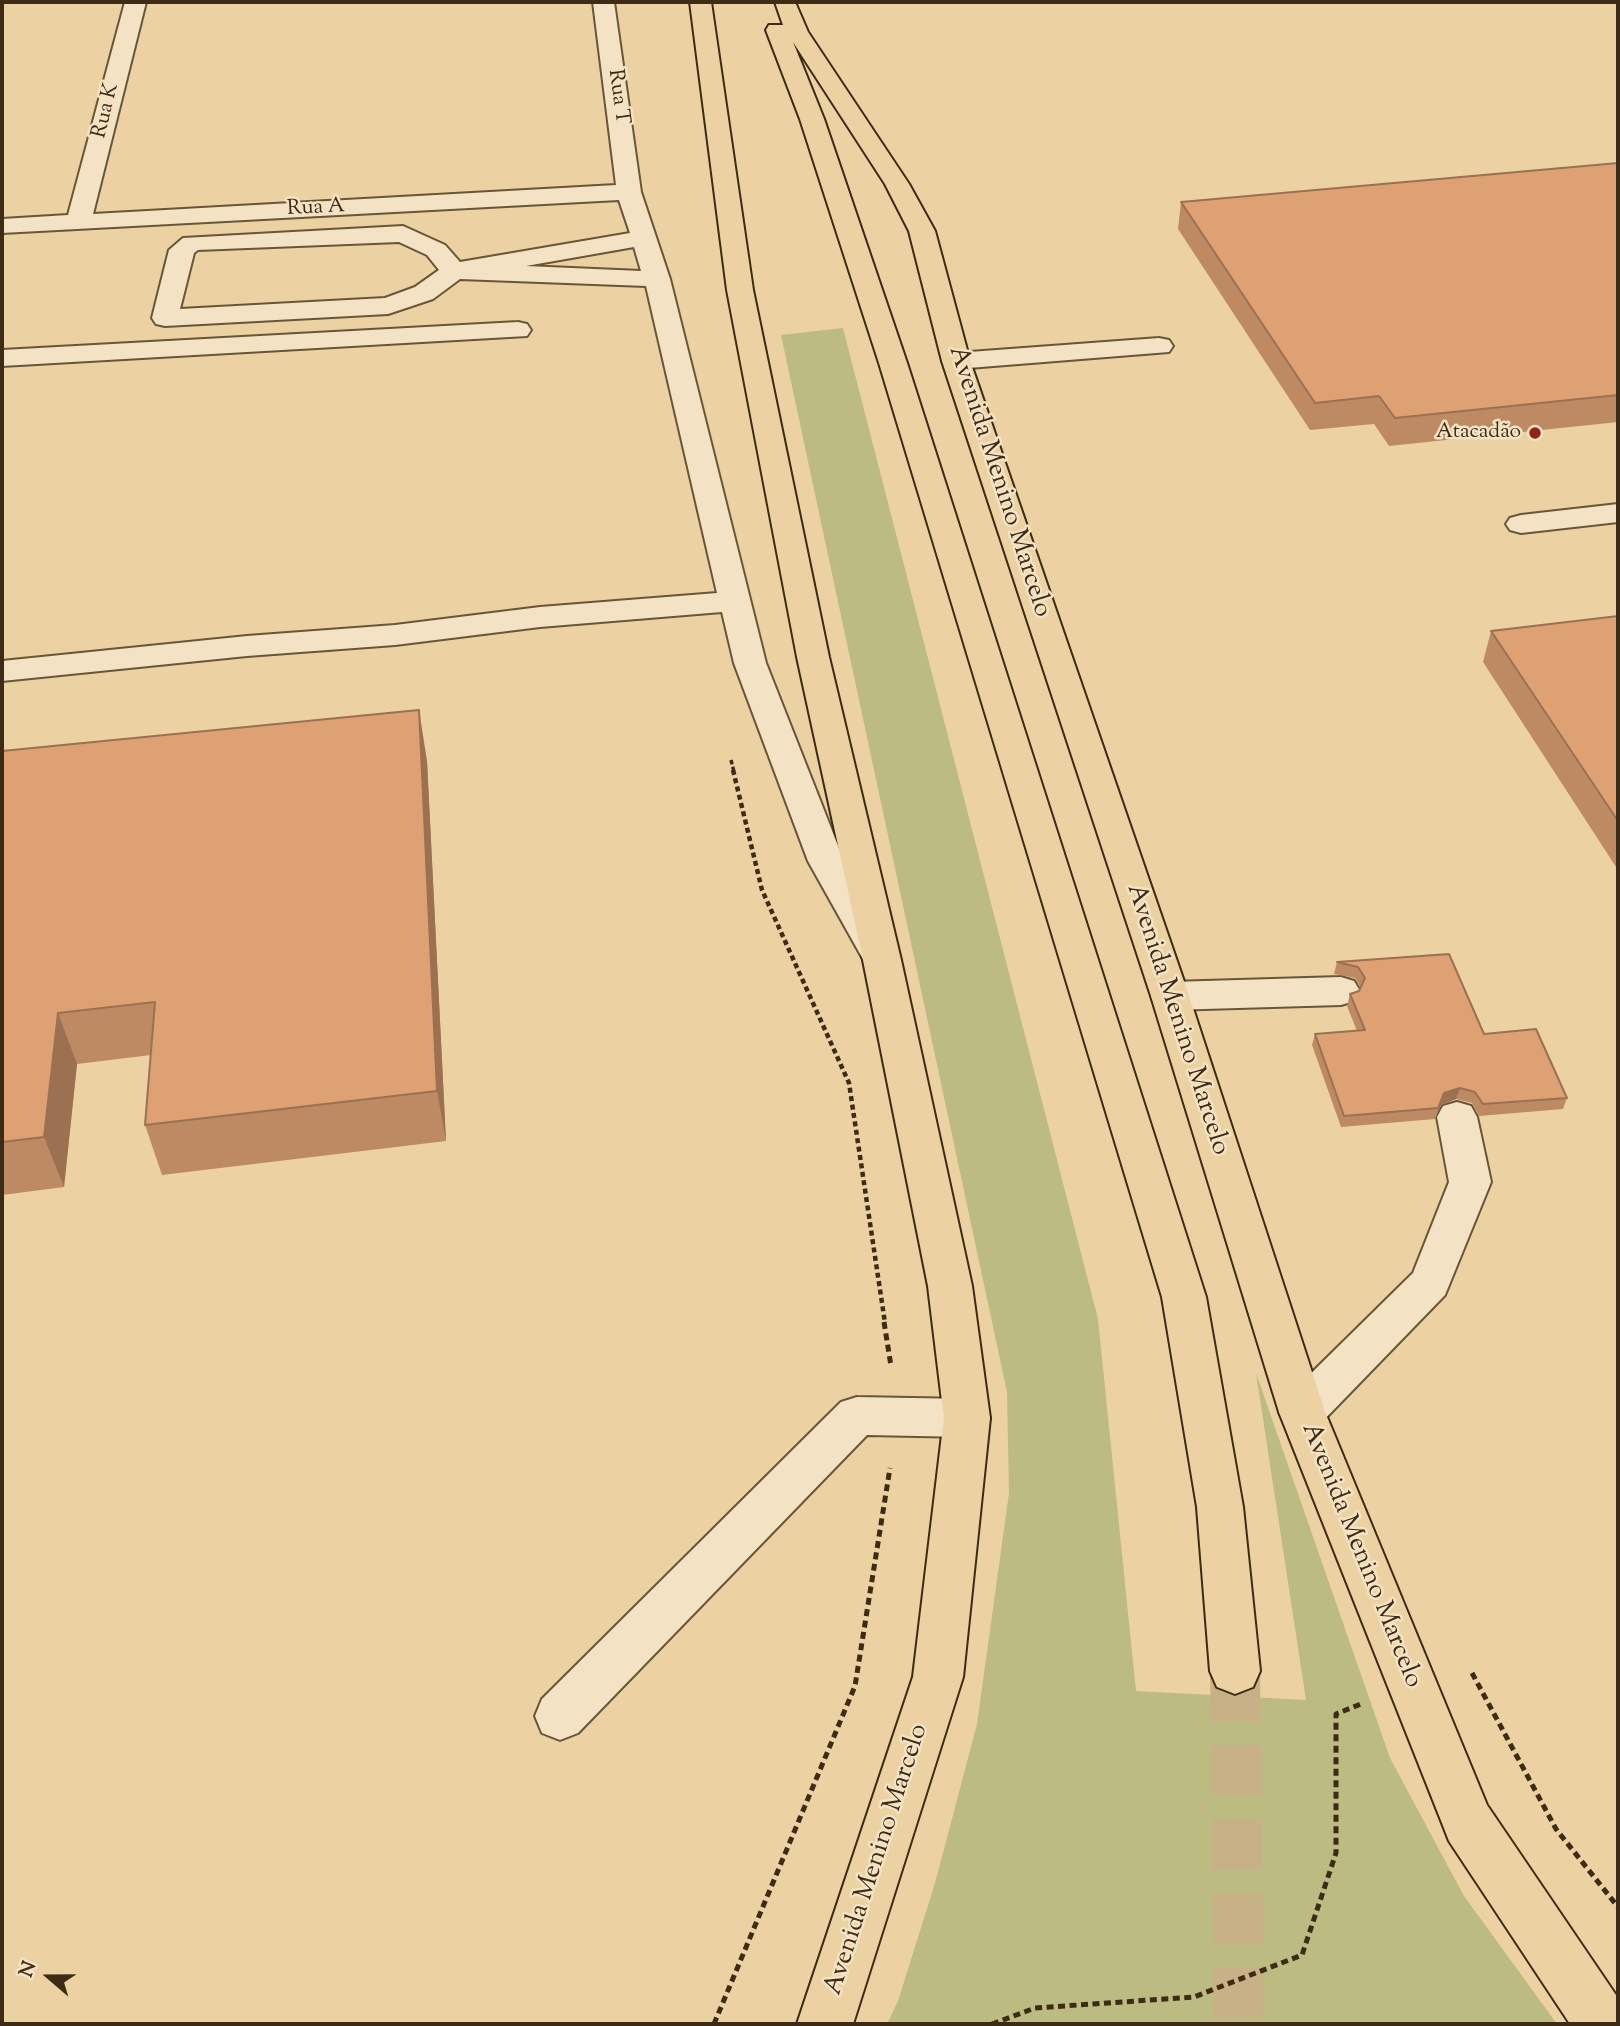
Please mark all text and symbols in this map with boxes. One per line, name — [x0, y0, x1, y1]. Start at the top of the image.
street label: Rua T — [601, 68, 633, 126]
street label: Rua K — [88, 81, 126, 141]
street label: Rua A — [286, 195, 346, 223]
street label: Avenida Menino Marcelo — [939, 343, 1057, 621]
place label: Atacadão — [1436, 420, 1521, 446]
marker: Atacadão — [1527, 425, 1543, 441]
street label: Avenida Menino Marcelo — [1117, 881, 1235, 1159]
street label: Avenida Menino Marcelo — [1293, 1419, 1427, 1693]
street label: Avenida Menino Marcelo — [819, 1721, 937, 1999]
north arrow — [14, 1942, 84, 2012]
text: N — [14, 1958, 44, 1981]

